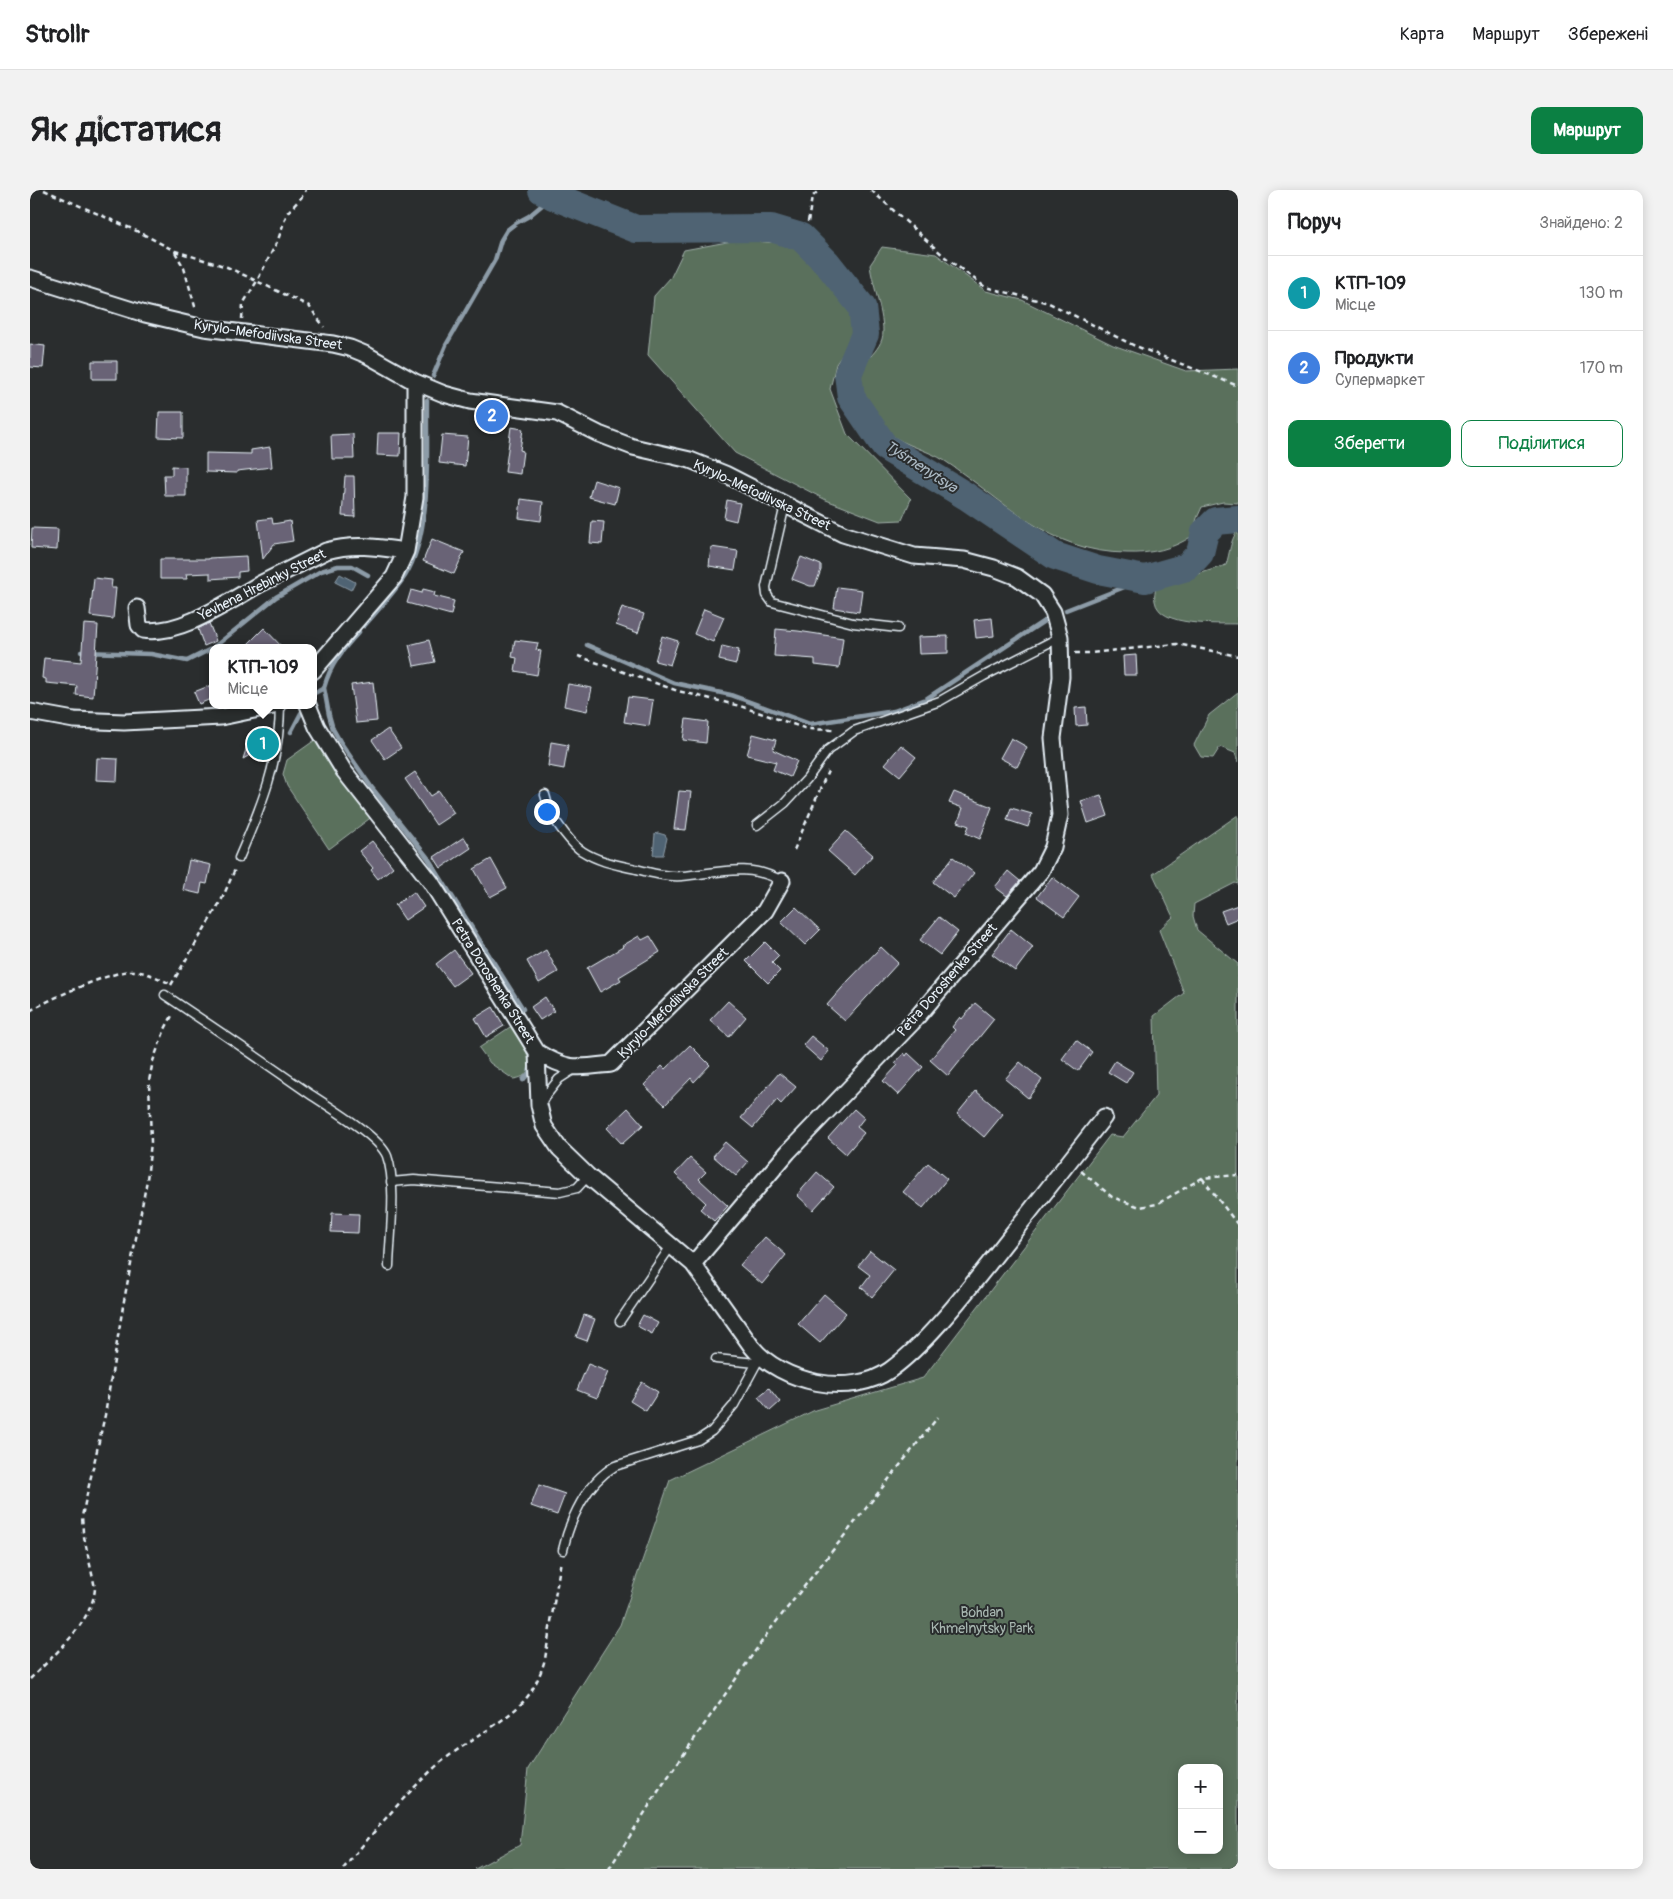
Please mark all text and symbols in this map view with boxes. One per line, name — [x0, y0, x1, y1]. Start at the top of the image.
text: Strollr — [25, 20, 90, 49]
text: Карта — [1400, 23, 1444, 46]
text: Маршрут — [1472, 23, 1540, 46]
text: Збережені — [1568, 23, 1648, 46]
button: Маршрут — [1531, 107, 1643, 154]
text: Як дістатися — [30, 108, 221, 152]
text: Поруч — [1288, 209, 1341, 236]
text: Знайдено: 2 — [1540, 213, 1623, 233]
text: КТП-109 — [1335, 271, 1406, 295]
text: 1 — [1301, 283, 1307, 303]
text: 130 m — [1579, 283, 1623, 303]
text: Місце — [1335, 295, 1375, 315]
street label: Kyrylo-Mefodiivska Street — [193, 316, 344, 354]
text: Продукти — [1335, 346, 1413, 370]
text: 2 — [1300, 358, 1308, 378]
text: 170 m — [1580, 358, 1623, 378]
text: Супермаркет — [1335, 370, 1425, 390]
pin: 2 — [476, 397, 508, 435]
button: Зберегти — [1288, 420, 1451, 467]
button: Поділитися — [1461, 420, 1623, 467]
water label: Tyśmenytsya — [881, 437, 961, 498]
street label: Kyrylo-Mefodiivska Street — [691, 456, 834, 534]
street label: Yevhena Hrebinky Street — [194, 545, 329, 625]
popup — [209, 644, 317, 709]
text: КТП-109 — [227, 655, 299, 679]
text: Місце — [227, 679, 268, 699]
pin: 1 — [247, 725, 279, 763]
your location — [534, 799, 560, 825]
street label: Petra Doroshenka Street — [448, 915, 539, 1047]
street label: Petra Doroshenka Street — [893, 920, 1001, 1040]
street label: Kyrylo-Mefodiivska Street — [614, 944, 732, 1062]
park label: Bohdan Khmelnytsky Park — [931, 1604, 1033, 1637]
map controls — [1178, 1764, 1223, 1854]
button: + — [1178, 1764, 1223, 1809]
button: − — [1178, 1809, 1223, 1854]

